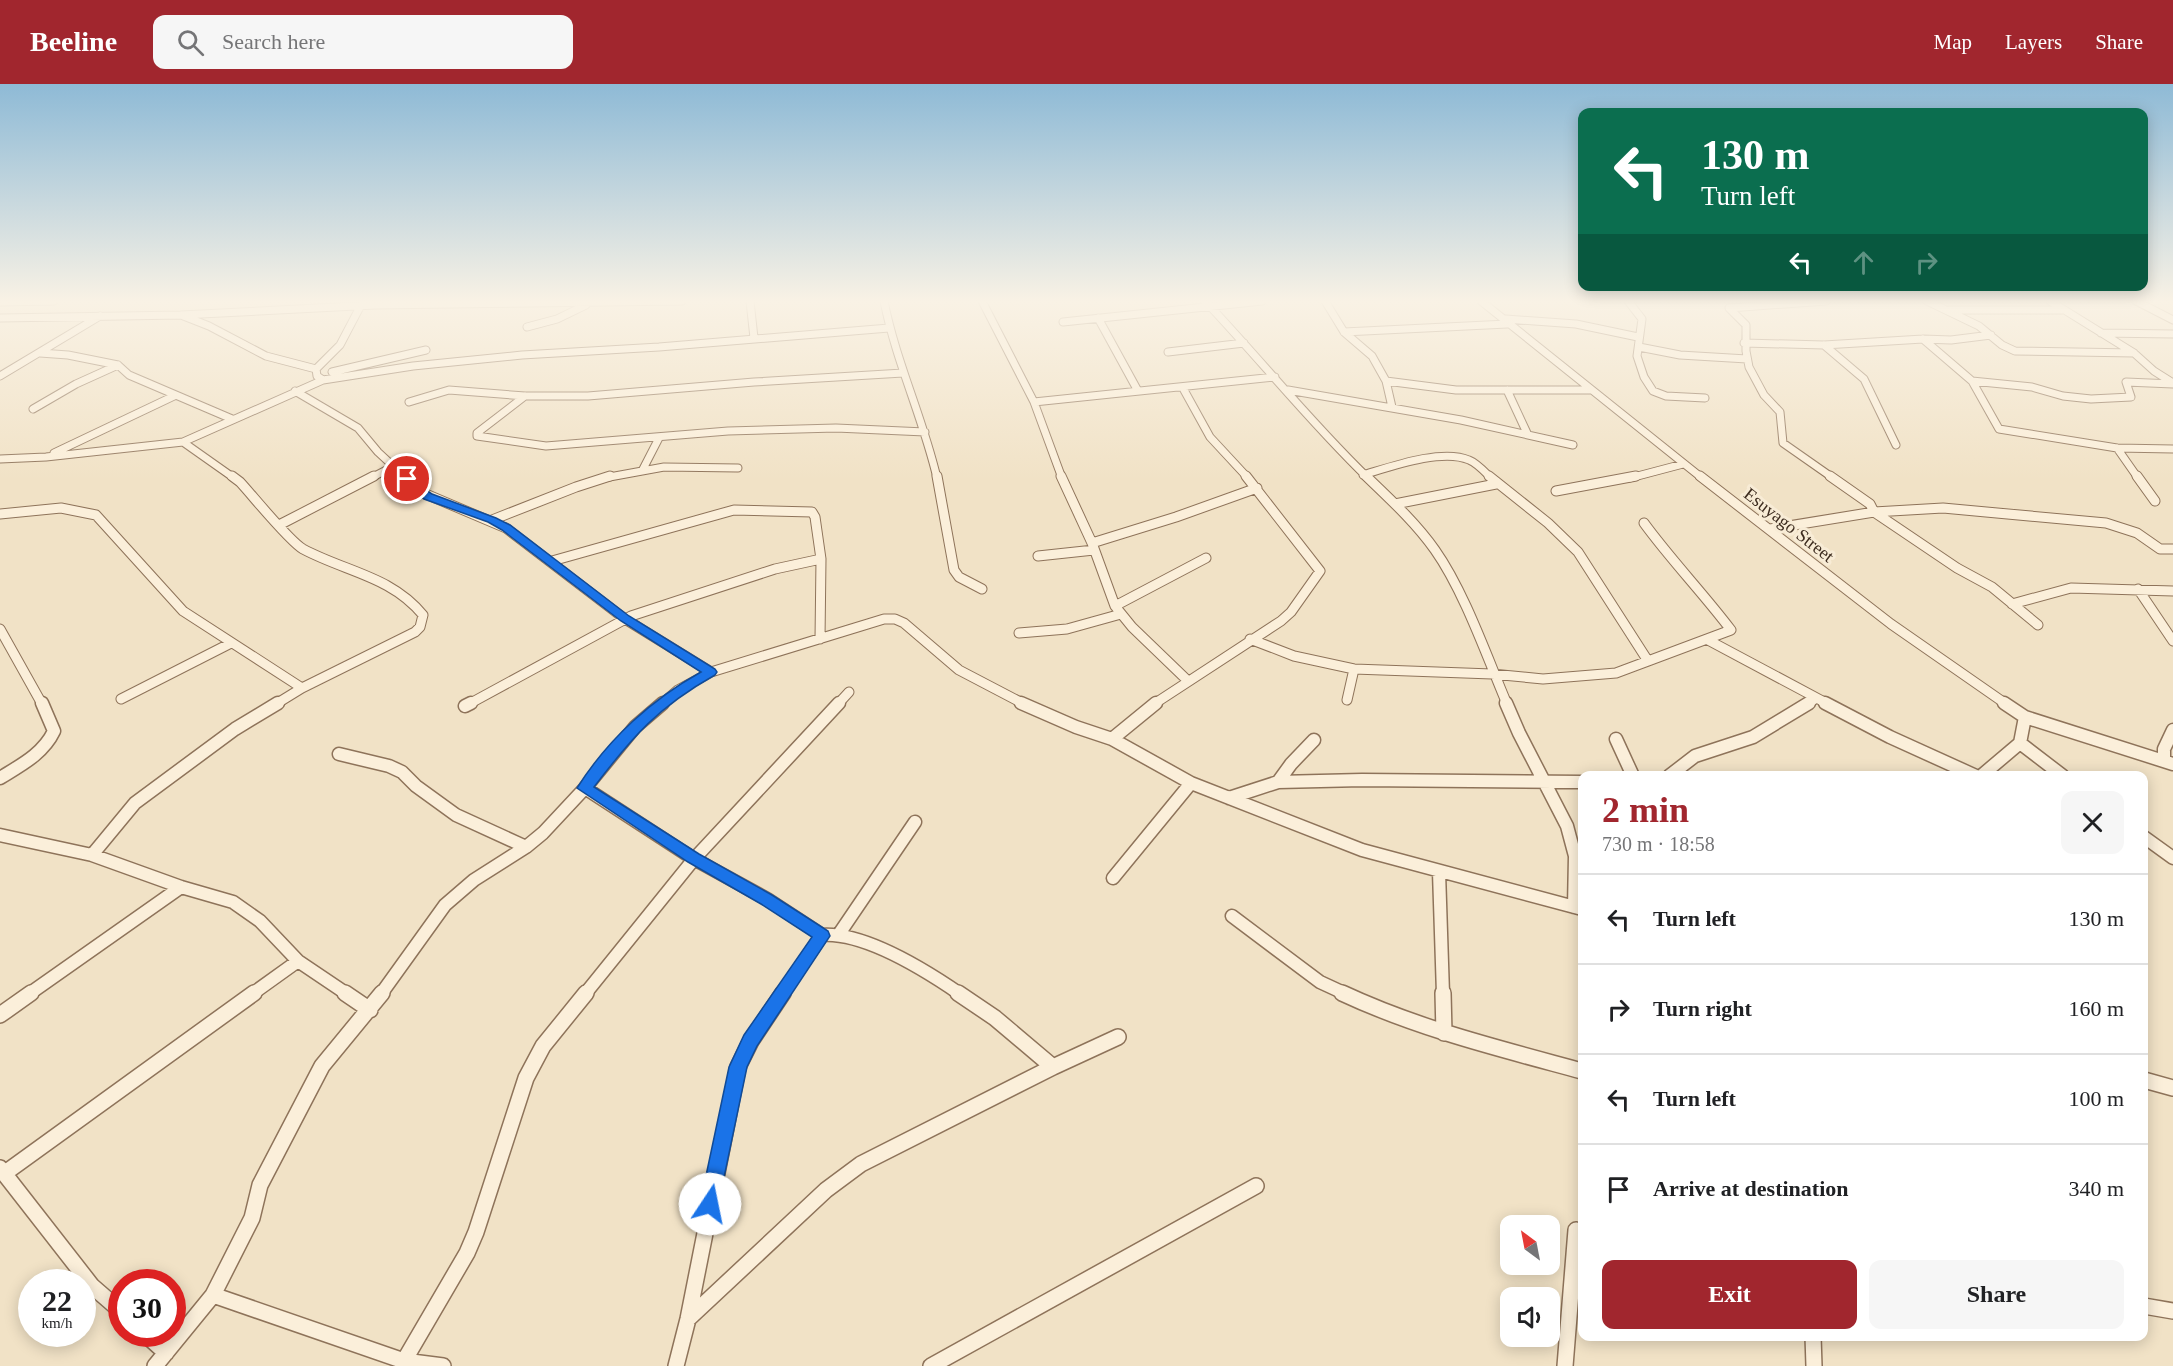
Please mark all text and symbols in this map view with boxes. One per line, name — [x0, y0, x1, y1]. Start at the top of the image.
search box — [153, 15, 573, 69]
text: Beeline — [30, 26, 117, 57]
icon: search — [174, 26, 207, 59]
text: Search here — [222, 29, 325, 54]
text: Map — [1934, 30, 1972, 54]
text: Layers — [2005, 30, 2062, 54]
text: Share — [2095, 30, 2143, 54]
icon: left — [1602, 132, 1680, 210]
text: 130 m — [1701, 132, 1810, 178]
text: Turn left — [1701, 181, 1795, 211]
icon: left — [1784, 246, 1817, 279]
icon: ahead — [1847, 246, 1880, 279]
icon: right — [1910, 246, 1943, 279]
pin — [381, 453, 432, 504]
icon: arrive — [390, 462, 423, 495]
street label: Esuyago Street — [1740, 484, 1838, 566]
text: 2 min — [1602, 790, 1689, 830]
button: close — [2061, 791, 2124, 854]
text: 730 m · 18:58 — [1602, 833, 1715, 855]
icon: left — [1602, 903, 1635, 936]
text: Turn left — [1653, 906, 1736, 931]
text: 130 m — [2068, 906, 2124, 931]
icon: right — [1602, 993, 1635, 1026]
text: Turn right — [1653, 996, 1752, 1021]
text: 160 m — [2068, 996, 2124, 1021]
icon: left — [1602, 1083, 1635, 1116]
text: Turn left — [1653, 1086, 1736, 1111]
text: 100 m — [2068, 1086, 2124, 1111]
position arrow — [678, 1172, 742, 1236]
icon: arrive — [1602, 1173, 1635, 1206]
text: Arrive at destination — [1653, 1176, 1849, 1201]
text: 340 m — [2068, 1176, 2124, 1201]
north arrow — [1500, 1215, 1560, 1275]
map controls — [1500, 1215, 1560, 1347]
button: Exit — [1602, 1260, 1857, 1329]
button: Share — [1869, 1260, 2124, 1329]
speed limit sign: 30 — [108, 1269, 186, 1347]
text: 22 — [42, 1284, 72, 1317]
button: sound — [1500, 1287, 1560, 1347]
text: km/h — [42, 1315, 72, 1331]

